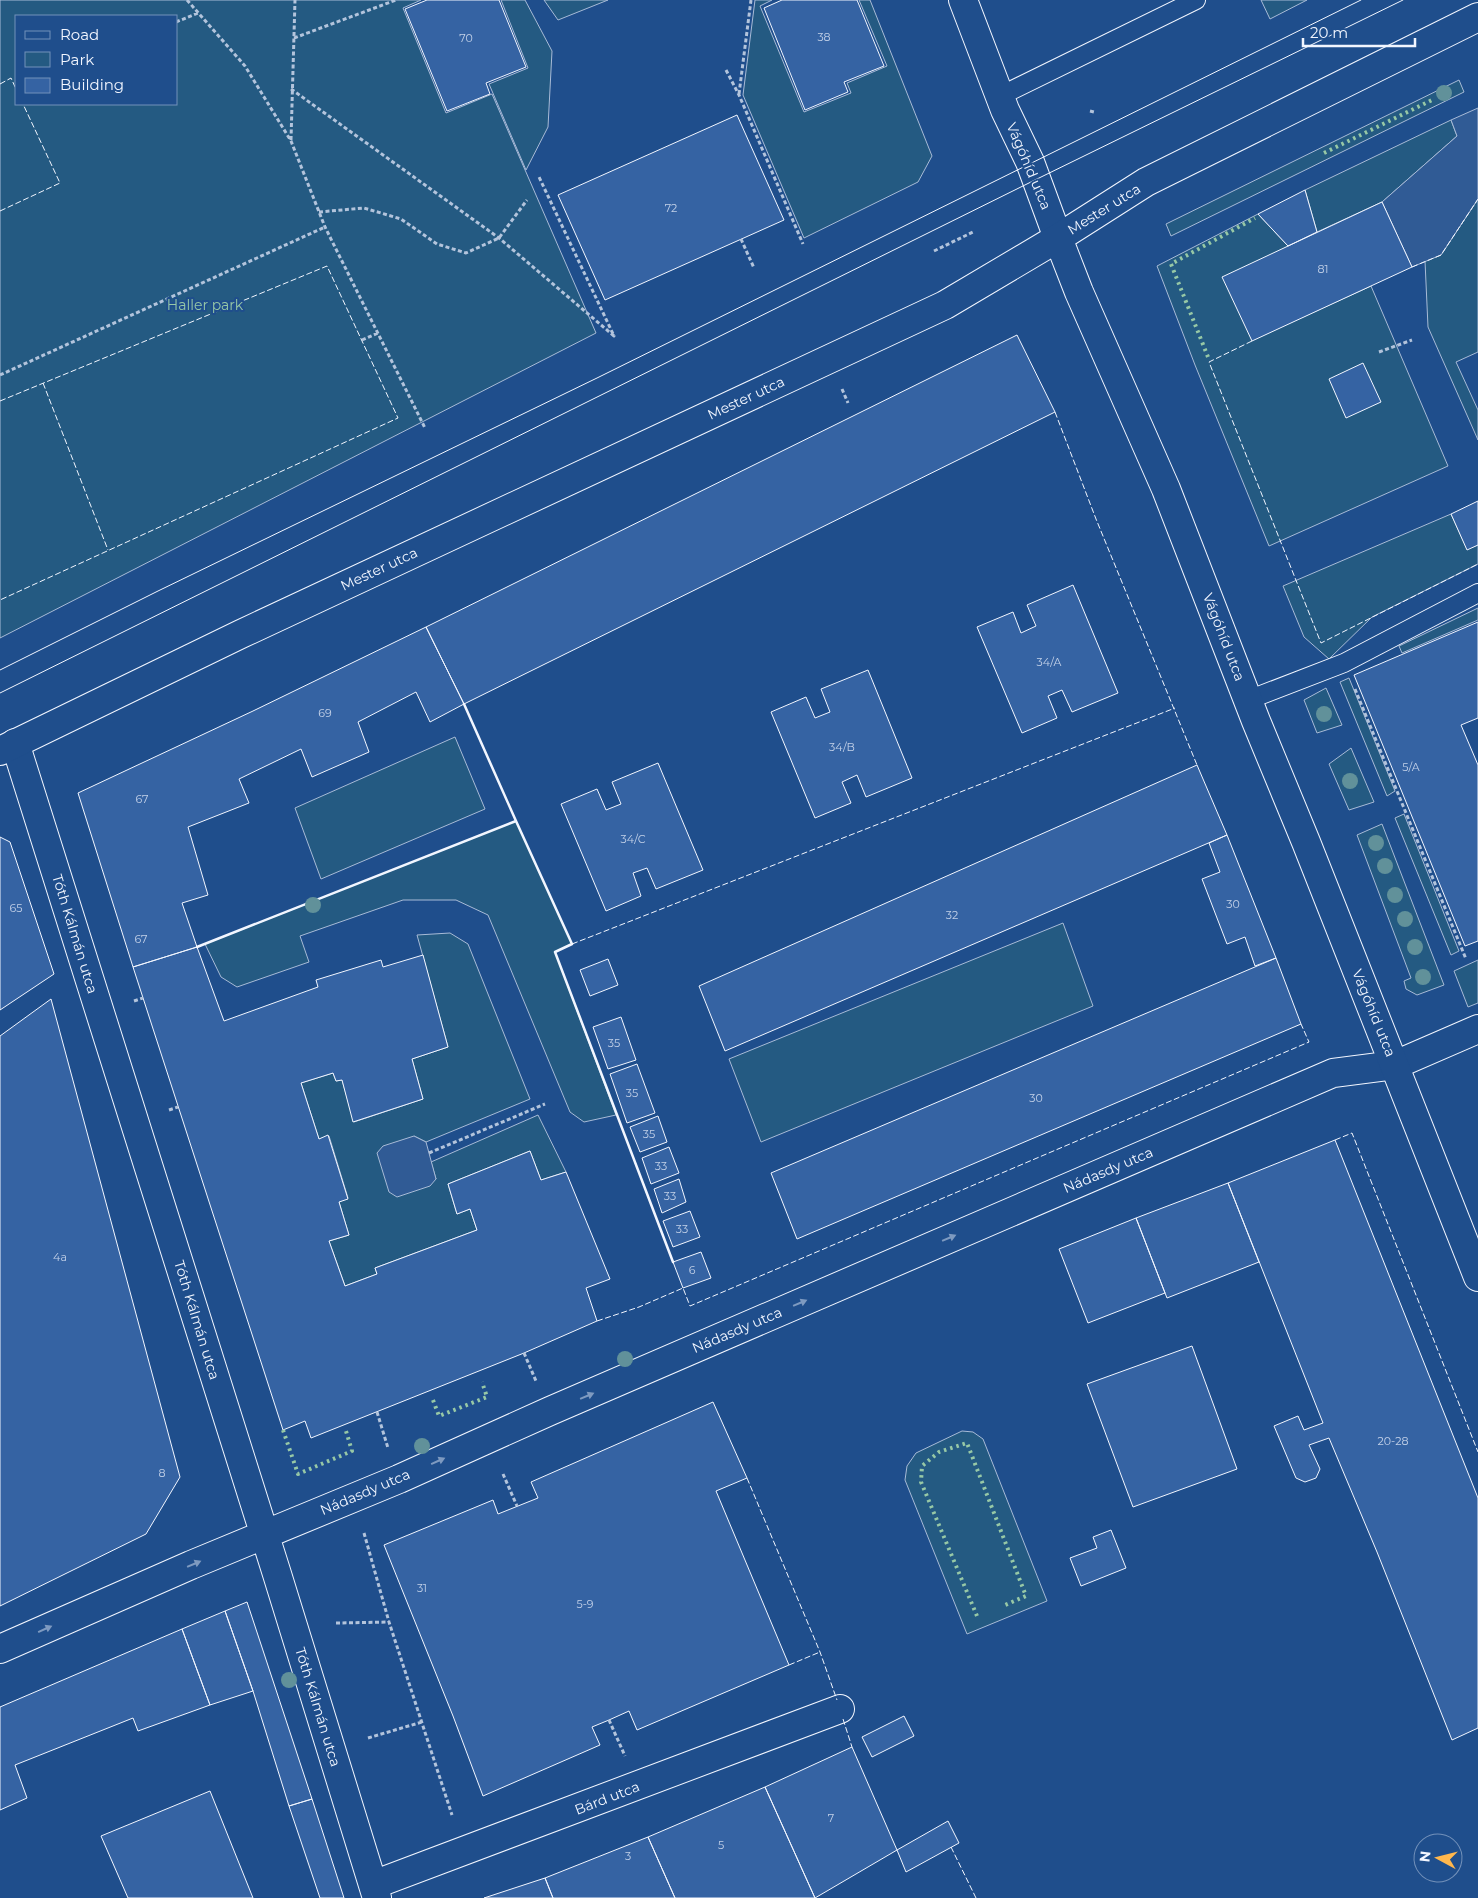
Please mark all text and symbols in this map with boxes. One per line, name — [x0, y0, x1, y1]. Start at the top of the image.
legend — [15, 15, 178, 105]
scale bar — [1303, 15, 1416, 47]
text: 20 m — [1310, 23, 1348, 42]
text: Road — [60, 25, 99, 44]
house number: 38 — [817, 30, 831, 44]
house number: 70 — [459, 31, 473, 45]
text: Park — [60, 50, 94, 69]
text: Building — [60, 75, 124, 94]
street label: Vágóhíd utca — [1003, 120, 1055, 212]
street label: Mester utca — [1064, 179, 1144, 239]
house number: 72 — [665, 201, 677, 215]
house number: 81 — [1318, 262, 1329, 276]
park label: Haller park — [167, 296, 244, 314]
street label: Mester utca — [705, 372, 787, 424]
street label: Mester utca — [338, 543, 420, 595]
street label: Vágóhíd utca — [1199, 590, 1249, 684]
house number: 34/A — [1037, 655, 1062, 669]
house number: 69 — [318, 706, 332, 720]
house number: 34/B — [829, 740, 855, 754]
house number: 5/A — [1402, 760, 1420, 774]
house number: 67 — [135, 792, 149, 806]
house number: 34/C — [620, 832, 646, 846]
street label: Tóth Kálmán utca — [48, 872, 102, 996]
house number: 30 — [1226, 897, 1240, 911]
house number: 65 — [10, 901, 22, 915]
house number: 32 — [946, 908, 958, 922]
house number: 67 — [134, 932, 148, 946]
street label: Vágóhíd utca — [1348, 967, 1400, 1059]
house number: 35 — [608, 1036, 620, 1050]
house number: 35 — [626, 1086, 638, 1100]
house number: 30 — [1029, 1091, 1043, 1105]
house number: 35 — [643, 1127, 655, 1141]
street label: Nádasdy utca — [1060, 1143, 1156, 1197]
house number: 33 — [655, 1159, 667, 1173]
house number: 33 — [664, 1189, 676, 1203]
house number: 33 — [676, 1222, 688, 1236]
one-way arrow — [942, 1234, 956, 1242]
house number: 4a — [53, 1250, 67, 1264]
street label: Tóth Kálmán utca — [170, 1258, 224, 1382]
house number: 6 — [689, 1263, 696, 1277]
one-way arrow — [793, 1298, 807, 1306]
street label: Nádasdy utca — [689, 1303, 785, 1357]
one-way arrow — [580, 1391, 594, 1399]
house number: 20-28 — [1378, 1434, 1408, 1448]
one-way arrow — [431, 1457, 445, 1465]
street label: Nádasdy utca — [317, 1465, 413, 1519]
house number: 8 — [158, 1466, 166, 1480]
one-way arrow — [186, 1560, 201, 1568]
house number: 31 — [417, 1581, 427, 1595]
house number: 5-9 — [576, 1597, 594, 1611]
one-way arrow — [38, 1625, 52, 1633]
street label: Tóth Kálmán utca — [291, 1645, 345, 1769]
street label: Bárd utca — [572, 1777, 642, 1819]
house number: 7 — [828, 1811, 834, 1825]
north arrow — [1413, 1833, 1463, 1883]
house number: 5 — [718, 1838, 724, 1852]
house number: 3 — [625, 1849, 631, 1863]
text: N — [1415, 1850, 1435, 1863]

